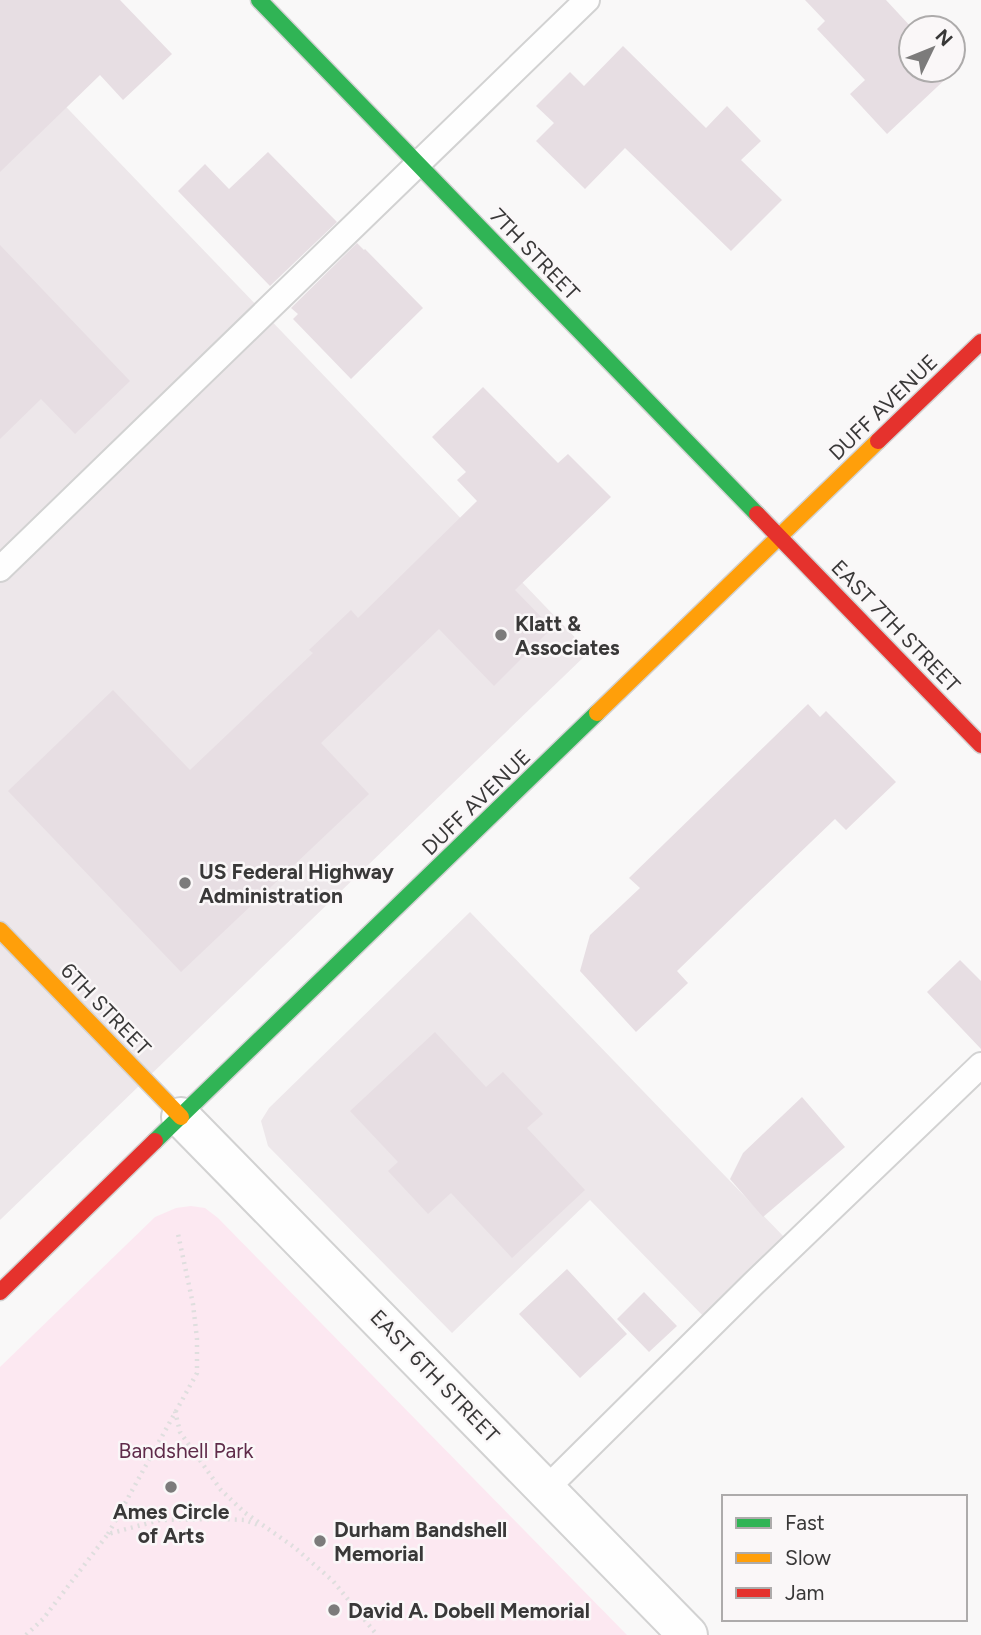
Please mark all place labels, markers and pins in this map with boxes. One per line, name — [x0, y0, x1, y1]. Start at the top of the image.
place label: Klatt & Associates — [515, 611, 620, 660]
marker: Klatt & Associates — [493, 627, 509, 643]
place label: US Federal Highway Administration — [199, 859, 395, 908]
marker: US Federal Highway Administration — [177, 875, 193, 891]
marker: Ames Circle of Arts — [163, 1479, 179, 1495]
place label: Ames Circle of Arts — [113, 1499, 230, 1548]
place label: Durham Bandshell Memorial — [334, 1517, 507, 1566]
marker: Durham Bandshell Memorial — [312, 1533, 328, 1549]
place label: David A. Dobell Memorial — [348, 1598, 590, 1623]
marker: David A. Dobell Memorial — [326, 1602, 342, 1618]

